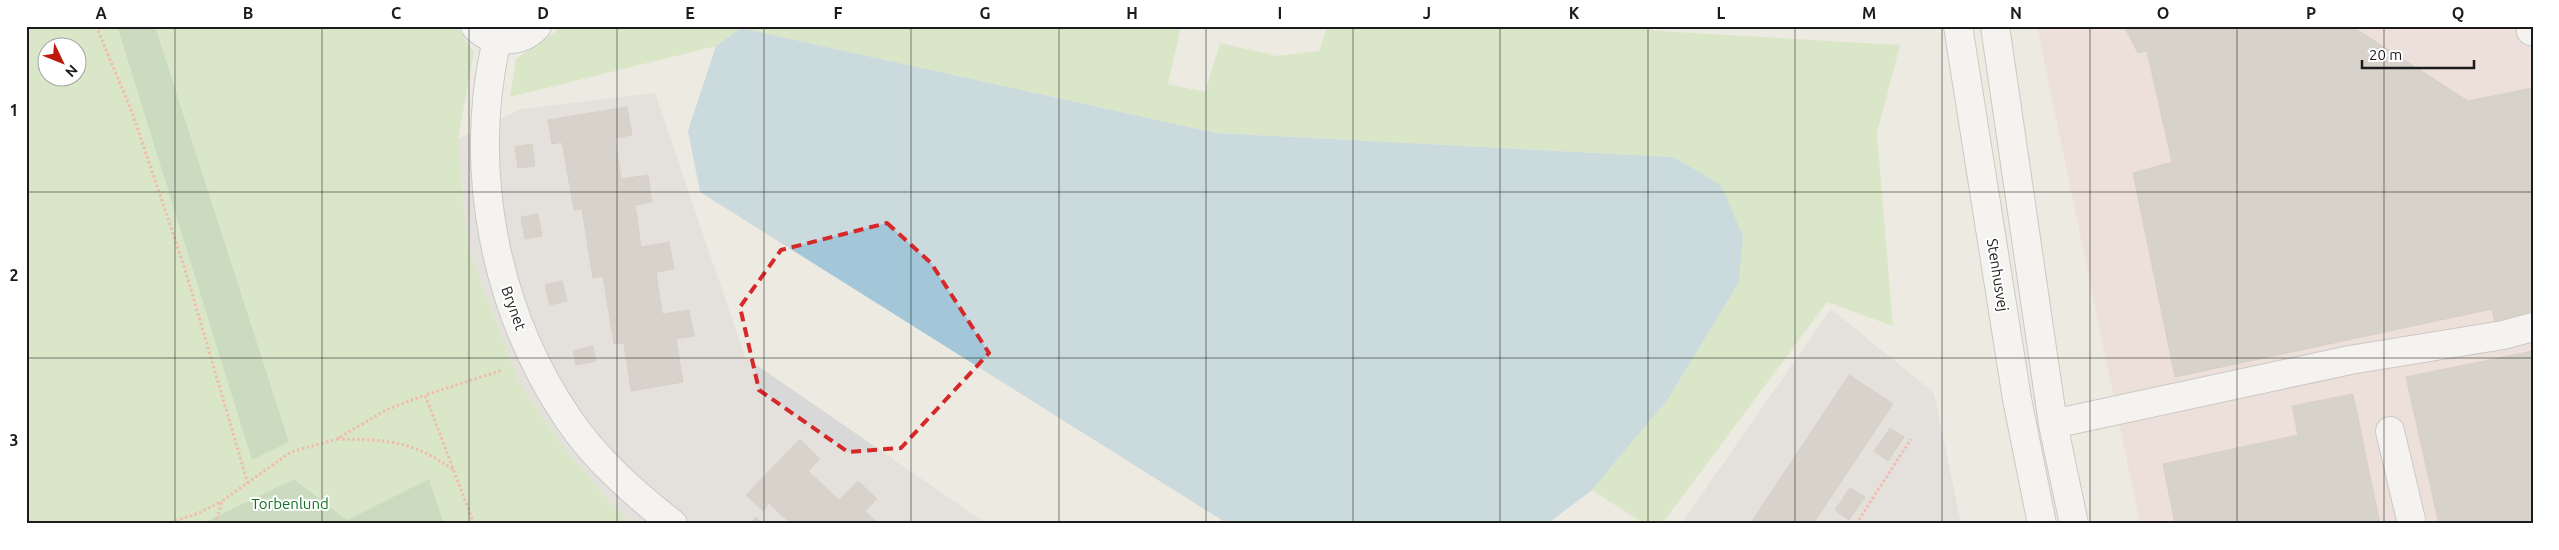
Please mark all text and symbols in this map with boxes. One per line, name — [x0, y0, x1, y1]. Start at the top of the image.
text: A — [95, 4, 107, 22]
text: B — [243, 4, 253, 22]
text: C — [391, 4, 401, 22]
text: D — [537, 4, 549, 22]
text: E — [685, 4, 695, 22]
text: F — [834, 4, 843, 22]
text: G — [979, 4, 991, 22]
text: H — [1126, 4, 1138, 22]
text: I — [1278, 4, 1282, 22]
text: J — [1423, 4, 1431, 22]
text: K — [1569, 4, 1580, 22]
text: L — [1717, 4, 1726, 22]
text: M — [1862, 4, 1876, 22]
text: N — [2010, 4, 2022, 22]
text: O — [2157, 4, 2169, 22]
text: P — [2306, 4, 2316, 22]
text: Q — [2452, 4, 2464, 22]
north arrow — [38, 38, 88, 88]
scale bar — [2362, 38, 2474, 70]
text: 20 m — [2369, 46, 2402, 63]
text: N — [62, 62, 81, 80]
text: 1 — [9, 101, 19, 119]
street label: Stenhusvej — [1984, 237, 2012, 313]
text: 2 — [9, 266, 19, 284]
street label: Brynet — [498, 284, 530, 332]
text: 3 — [9, 431, 19, 449]
park label: Torbenlund — [251, 495, 329, 512]

